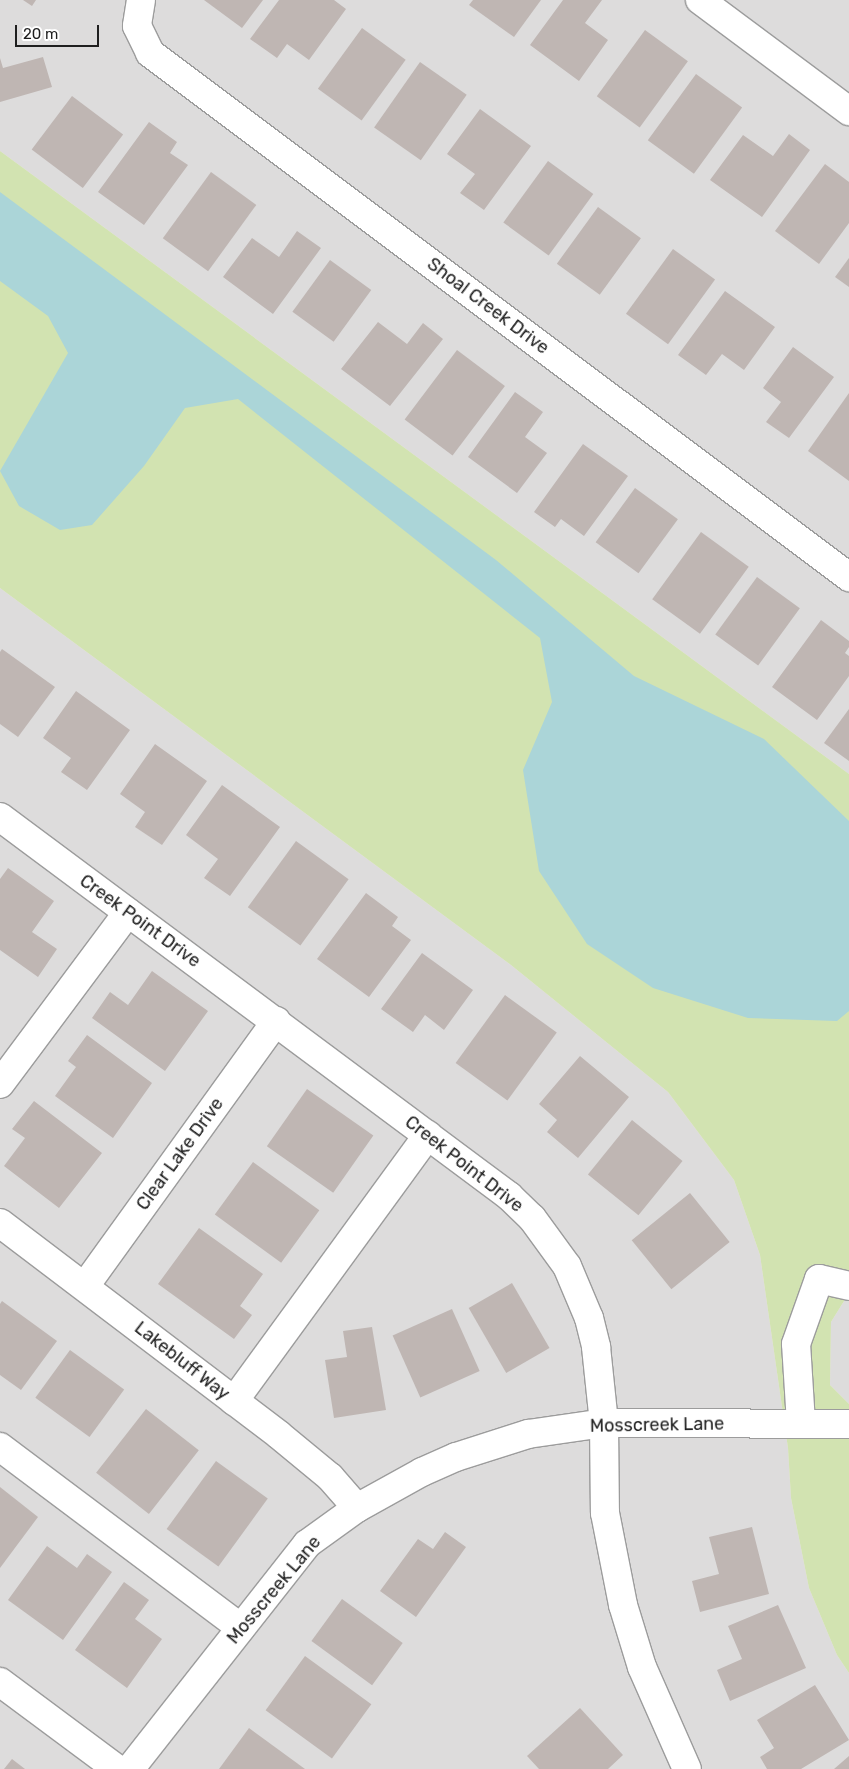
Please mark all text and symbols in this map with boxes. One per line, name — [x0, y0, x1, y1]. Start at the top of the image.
scale bar — [18, 15, 101, 47]
text: 20 m — [23, 25, 58, 43]
street label: Shoal Creek Drive — [423, 253, 553, 359]
street label: Creek Point Drive — [75, 870, 205, 972]
street label: Clear Lake Drive — [132, 1093, 228, 1215]
street label: Creek Point Drive — [401, 1111, 527, 1217]
street label: Lakebluff Way — [130, 1317, 234, 1405]
street label: Mosscreek Lane — [590, 1413, 724, 1437]
street label: Mosscreek Lane — [222, 1532, 326, 1648]

